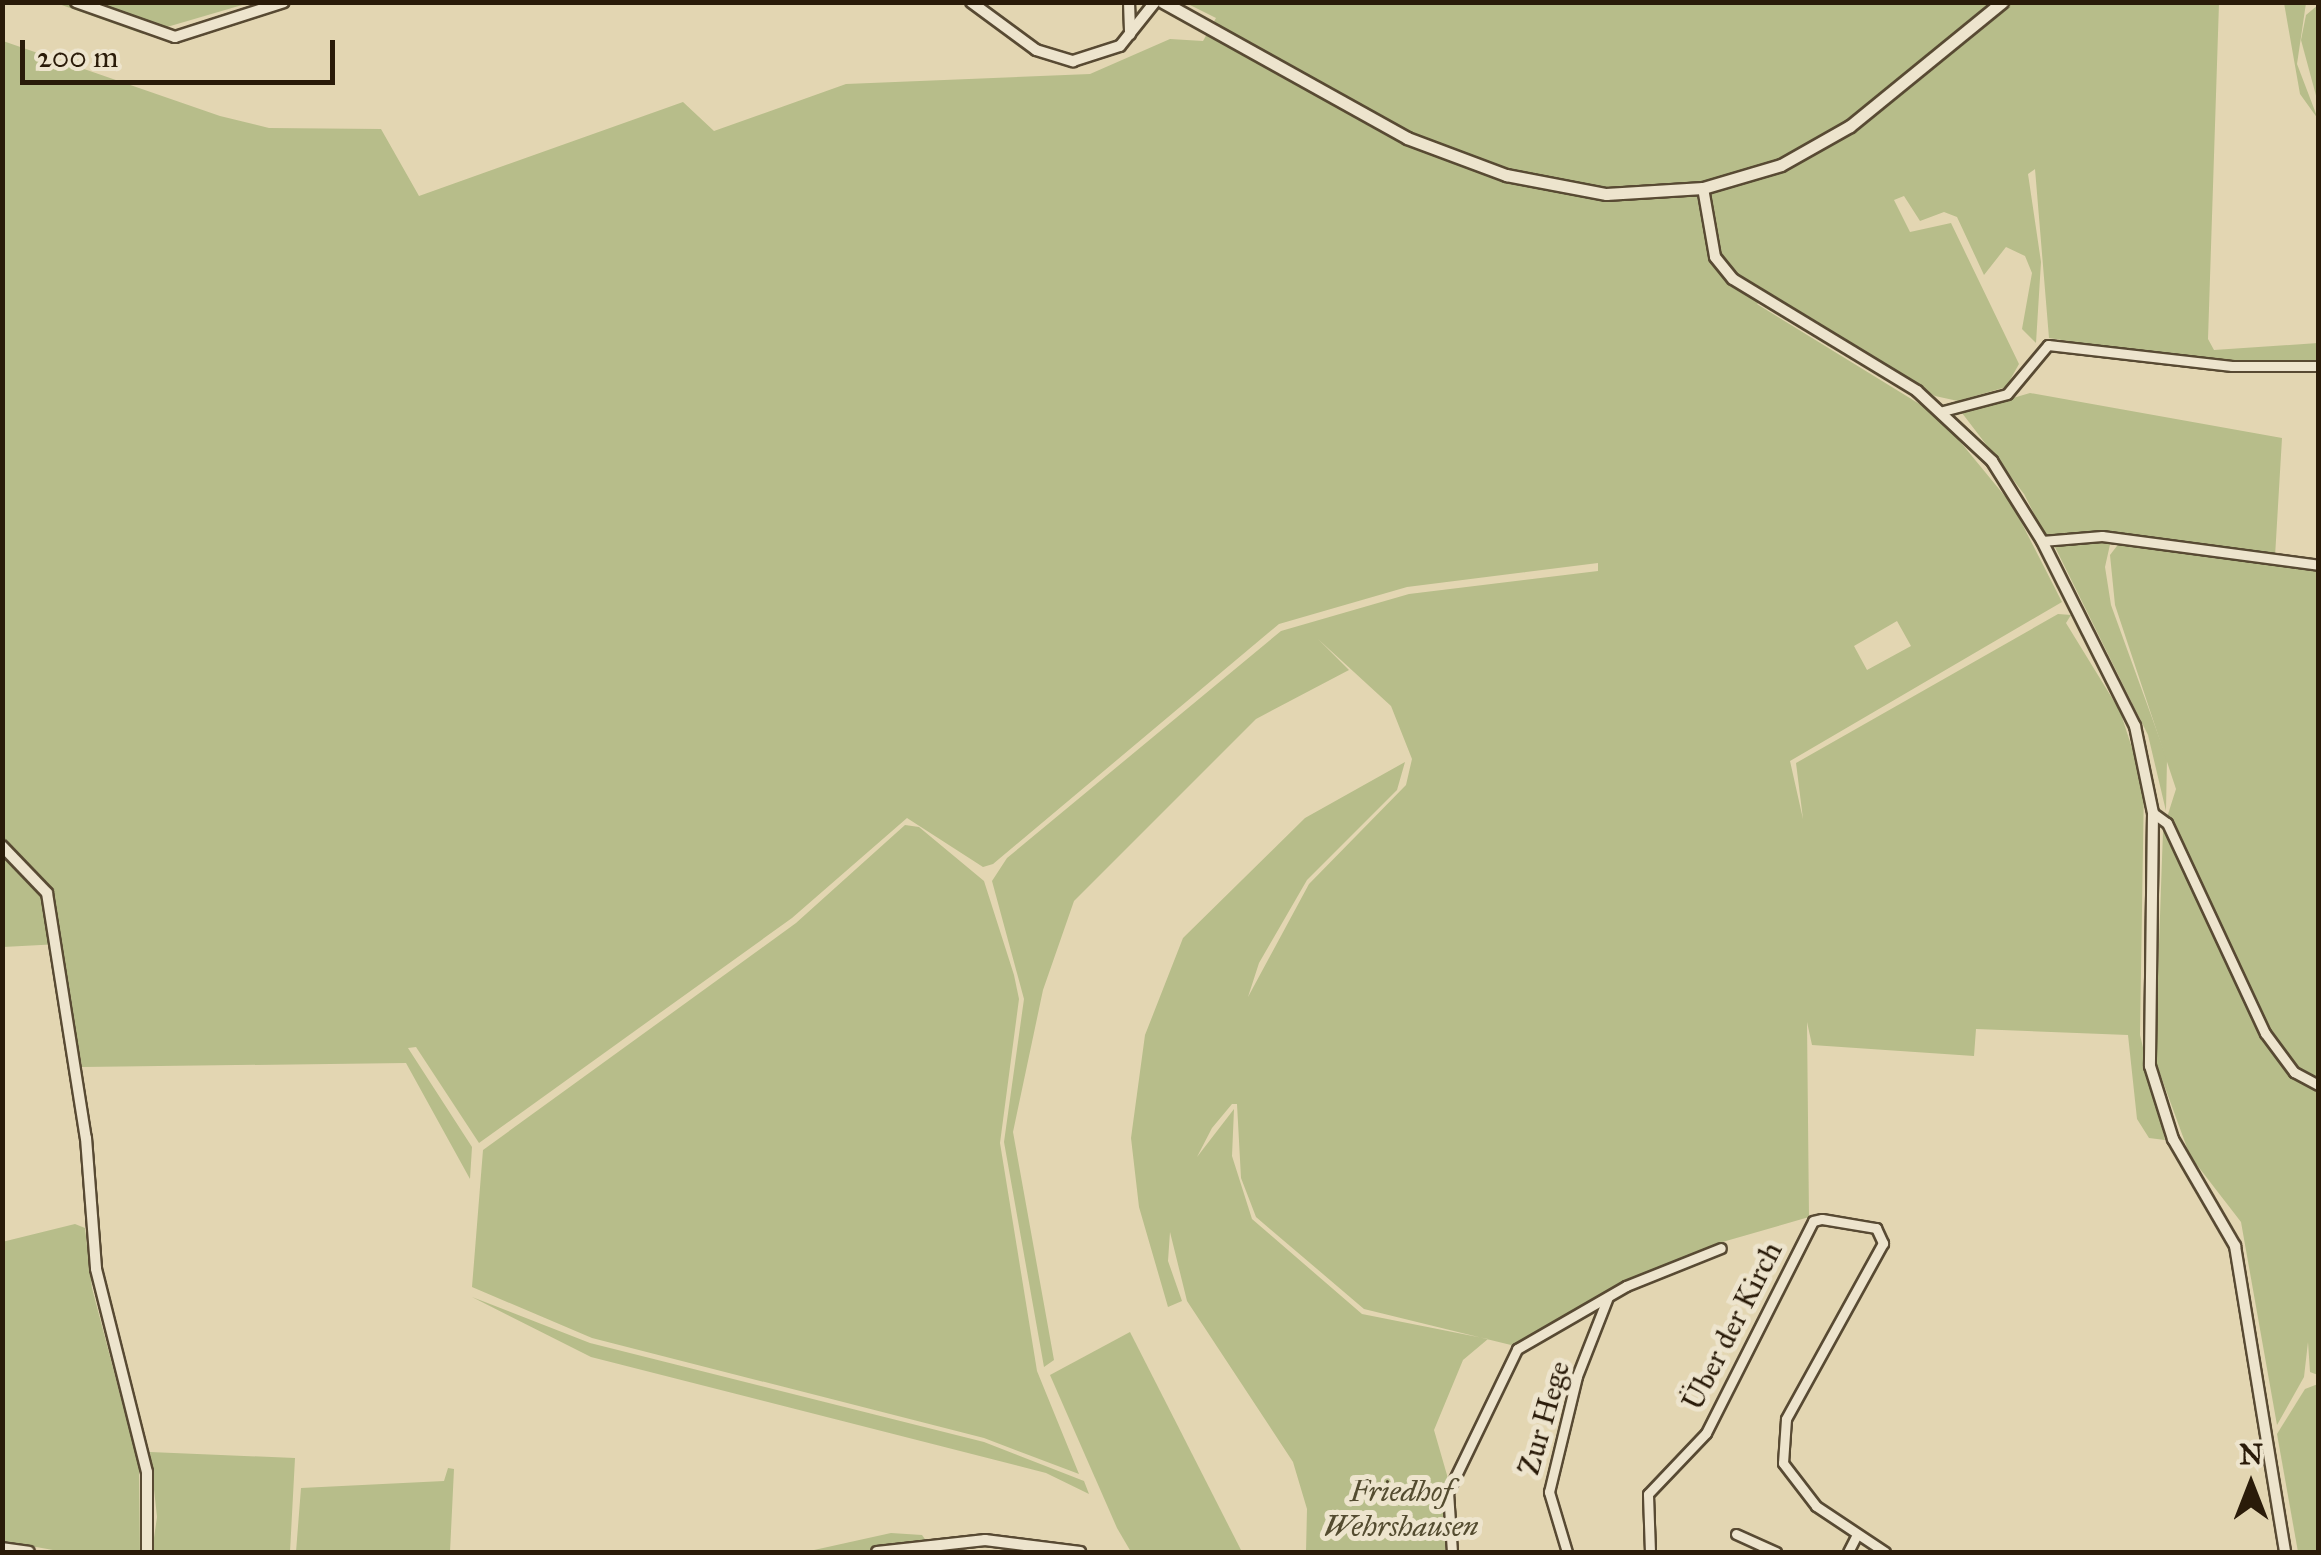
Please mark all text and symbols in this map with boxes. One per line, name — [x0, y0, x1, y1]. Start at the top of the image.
scale bar — [25, 20, 340, 82]
text: 200 m — [37, 39, 118, 75]
street label: Über der Kirch — [1674, 1236, 1790, 1416]
street label: Zur Hege — [1511, 1357, 1577, 1479]
north arrow — [2201, 1435, 2301, 1535]
text: N — [2239, 1437, 2263, 1472]
park label: Friedhof Wehrshausen — [1324, 1473, 1478, 1544]

